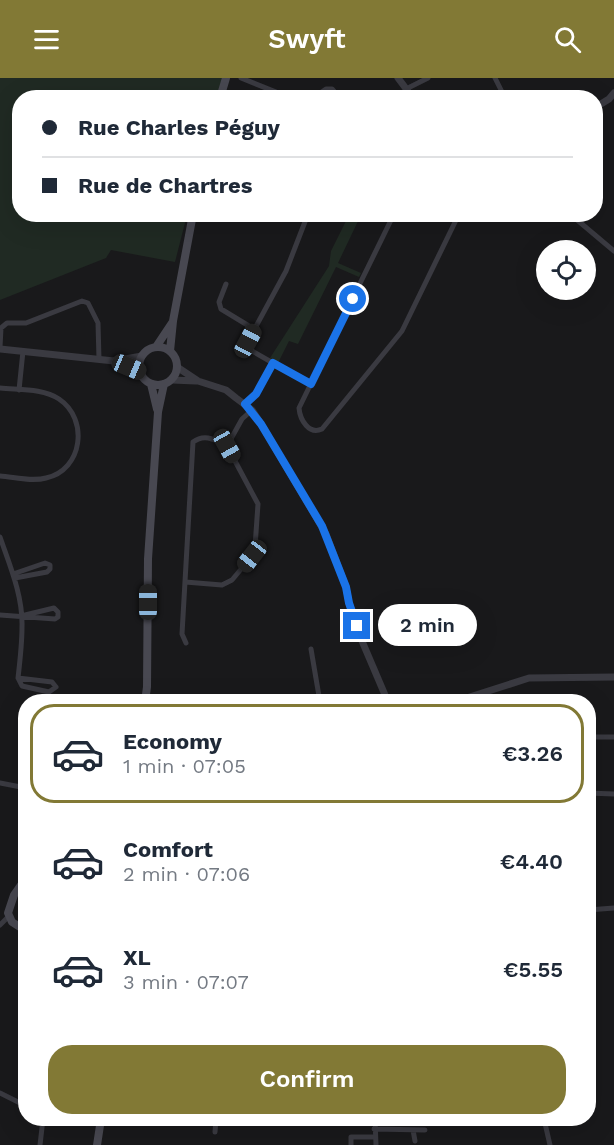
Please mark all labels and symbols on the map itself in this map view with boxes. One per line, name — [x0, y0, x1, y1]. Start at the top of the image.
route start — [339, 285, 366, 312]
car — [232, 321, 264, 361]
car — [109, 352, 149, 382]
car — [210, 426, 244, 466]
car — [234, 536, 270, 576]
car — [139, 584, 157, 620]
callout: 2 min — [378, 605, 477, 647]
route end — [343, 612, 370, 639]

